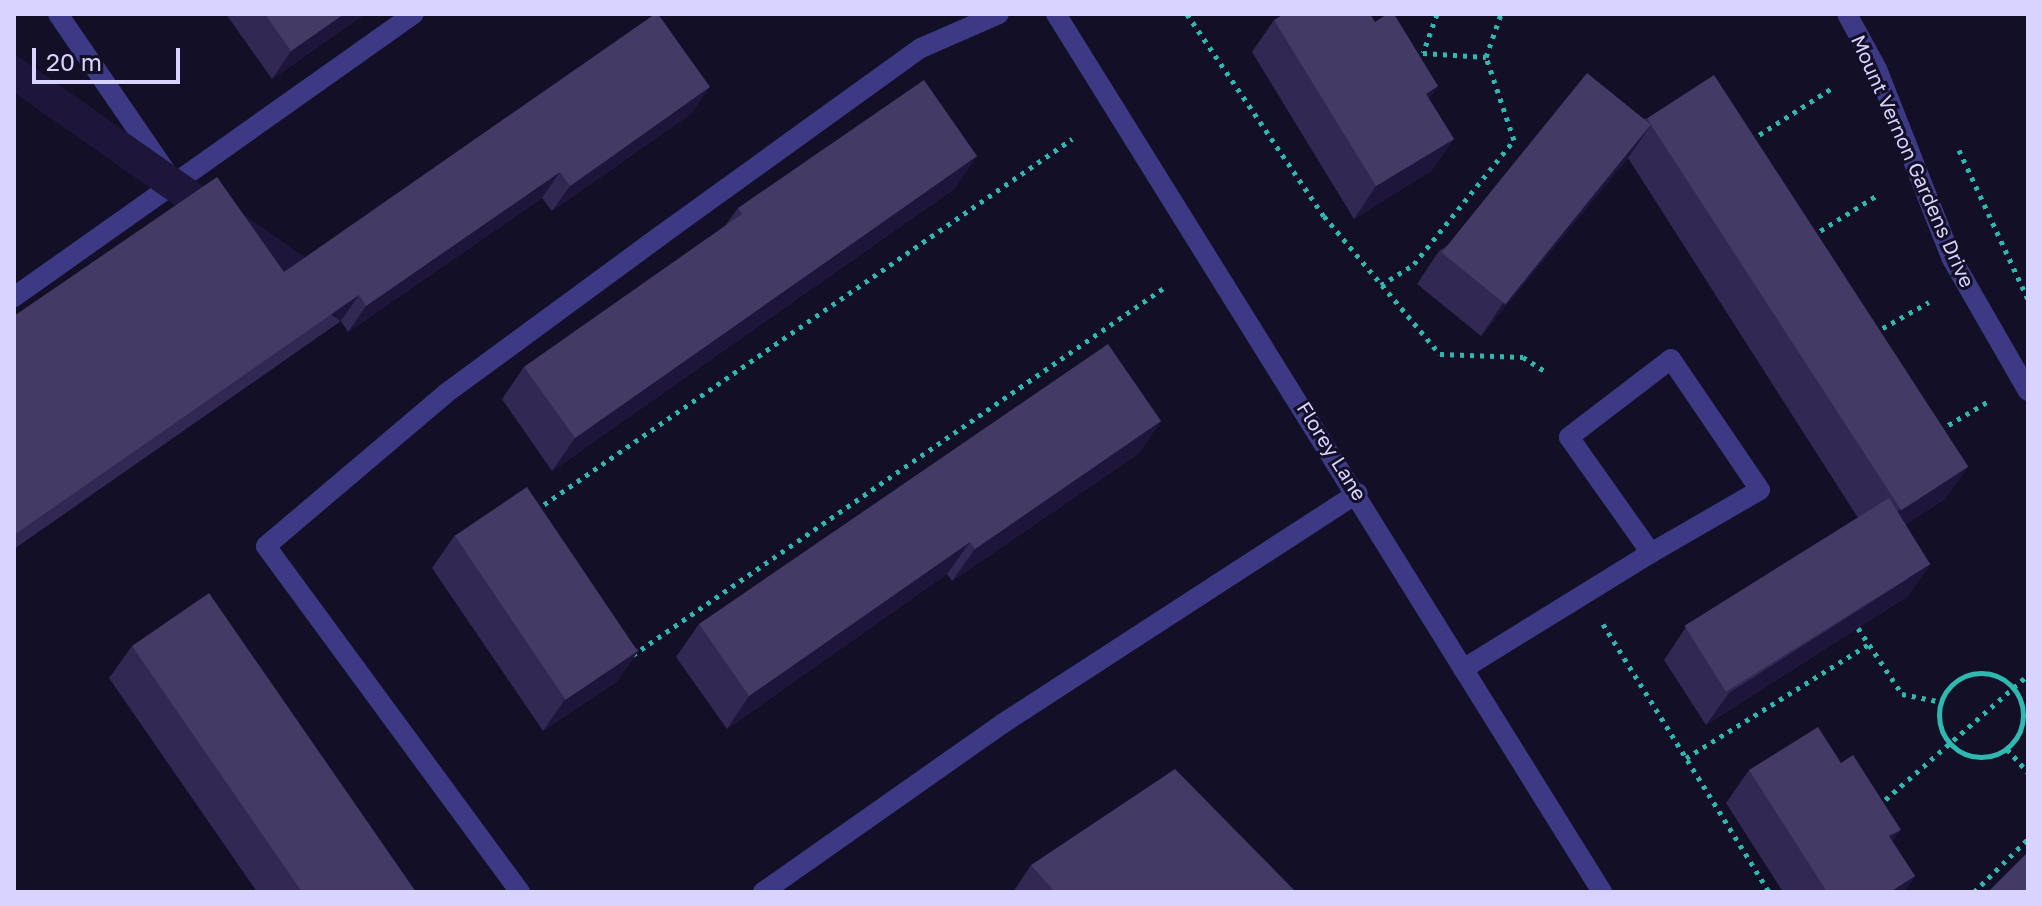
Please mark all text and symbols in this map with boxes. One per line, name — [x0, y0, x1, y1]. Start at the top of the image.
street label: Mount Vernon Gardens Drive — [1846, 31, 1980, 291]
scale bar — [36, 32, 184, 82]
text: 20 m — [46, 47, 102, 76]
street label: Florey Lane — [1292, 397, 1372, 505]

